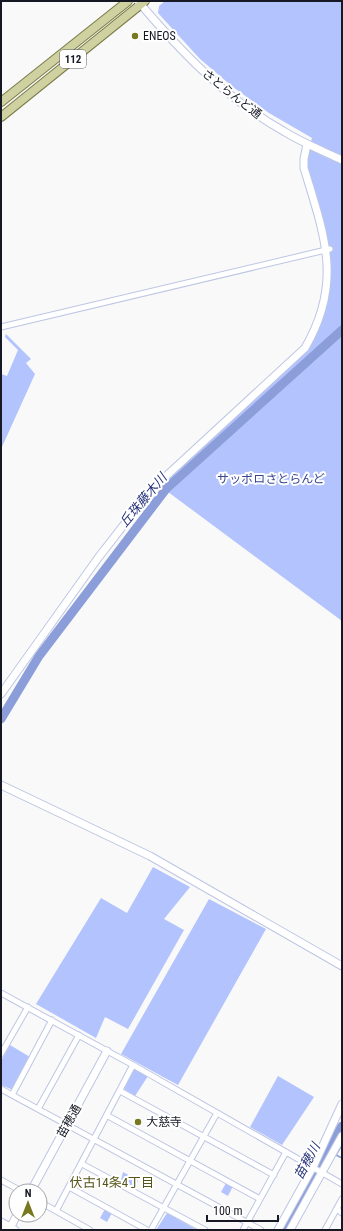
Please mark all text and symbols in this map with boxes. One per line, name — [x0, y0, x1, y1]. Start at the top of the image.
place label: ENEOS — [143, 29, 176, 43]
marker: ENEOS — [130, 31, 140, 41]
road number: 112 — [60, 50, 86, 68]
street label: さとらんど通 — [199, 66, 265, 122]
water label: 丘珠藤木川 — [116, 469, 171, 530]
park label: サッポロさとらんど — [217, 472, 325, 486]
street label: 苗穂通 — [54, 1102, 84, 1140]
place label: 大慈寺 — [146, 1115, 182, 1129]
marker: 大慈寺 — [133, 1117, 143, 1127]
water label: 苗穂川 — [291, 1139, 324, 1182]
district label: 伏古14条4丁目 — [70, 1175, 154, 1190]
north arrow — [8, 1183, 48, 1223]
text: N — [25, 1187, 32, 1200]
scale bar — [207, 1197, 278, 1223]
text: 100 m — [213, 1204, 243, 1218]

